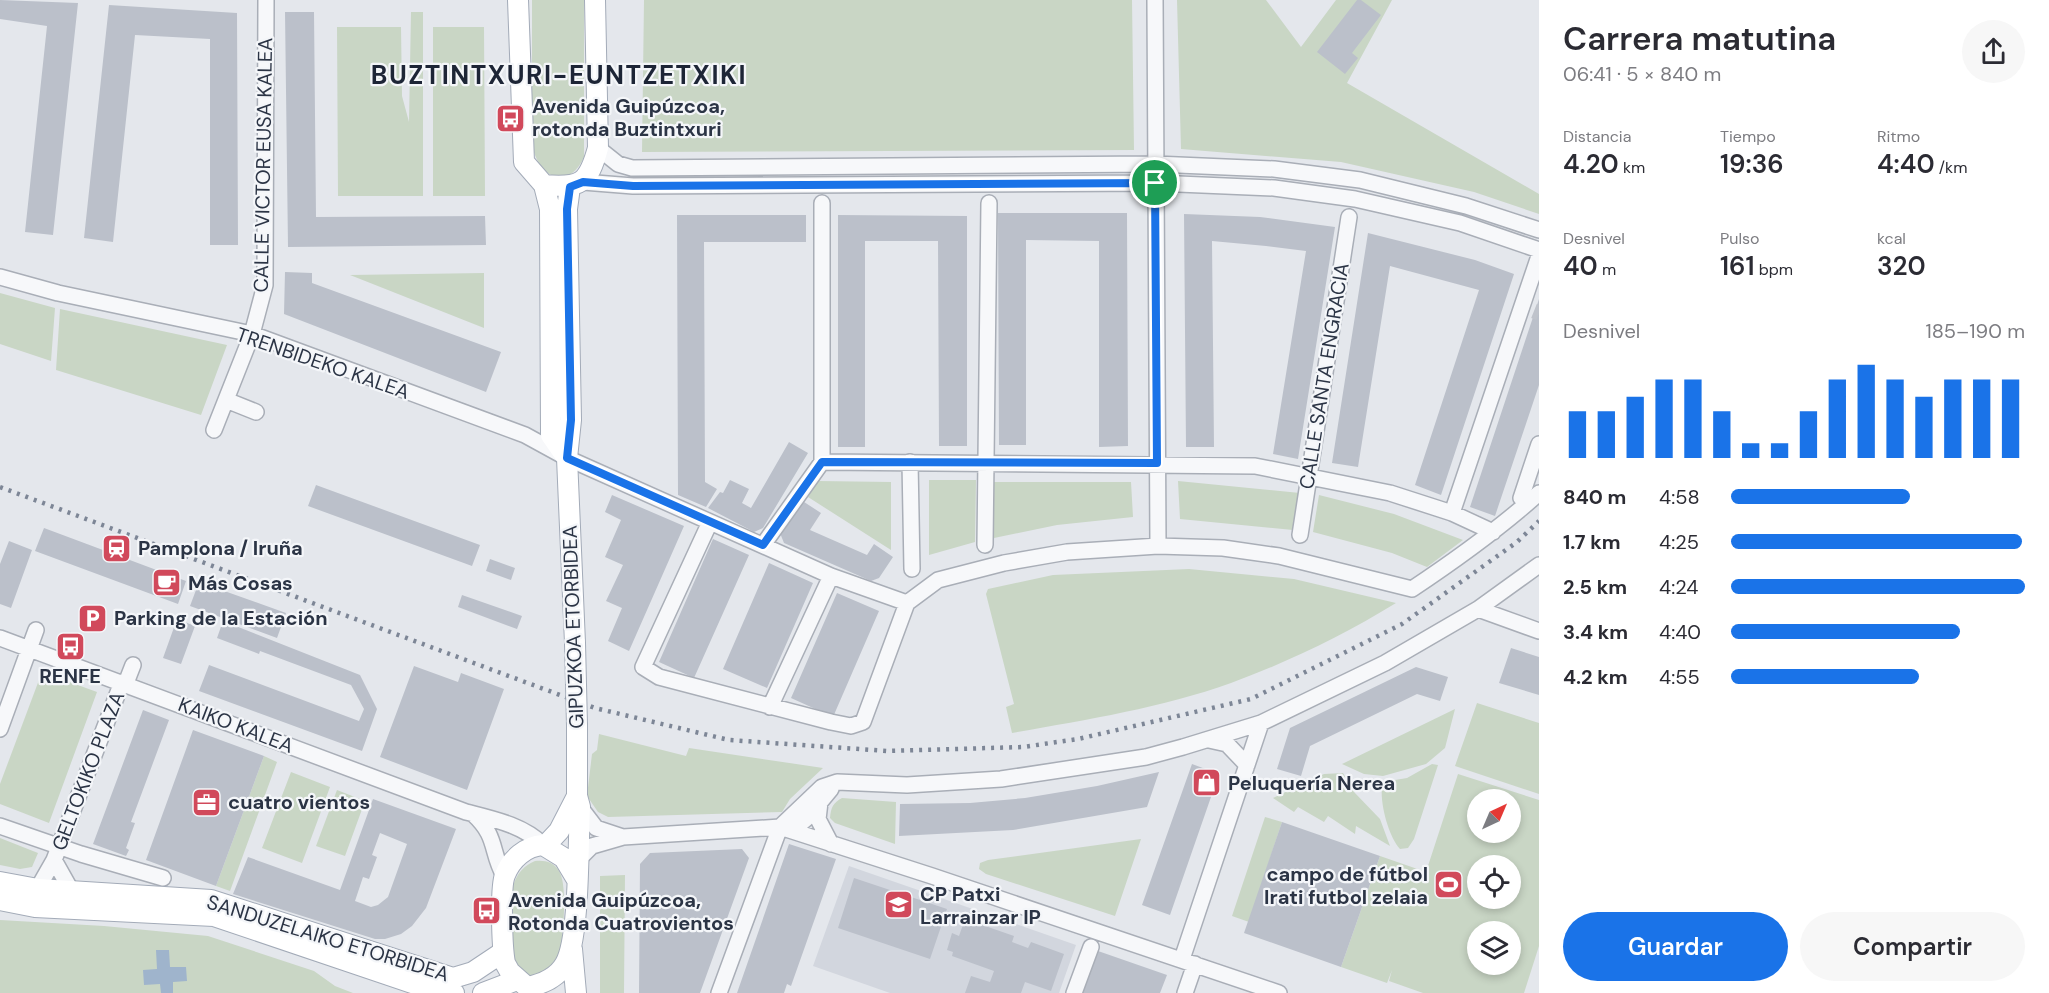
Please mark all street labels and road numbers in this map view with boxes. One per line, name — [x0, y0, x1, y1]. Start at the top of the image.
street label: CALLE VICTOR EUSA KALEA — [248, 37, 278, 293]
street label: CALLE SANTA ENGRACIA — [1293, 261, 1355, 491]
street label: TRENBIDEKO KALEA — [233, 321, 413, 405]
street label: GIPUZKOA ETORBIDEA — [556, 525, 590, 729]
street label: GELTOKIKO PLAZA — [46, 688, 130, 854]
street label: KAIKO KALEA — [175, 691, 297, 759]
street label: SANDUZELAIKO ETORBIDEA — [204, 889, 452, 987]

